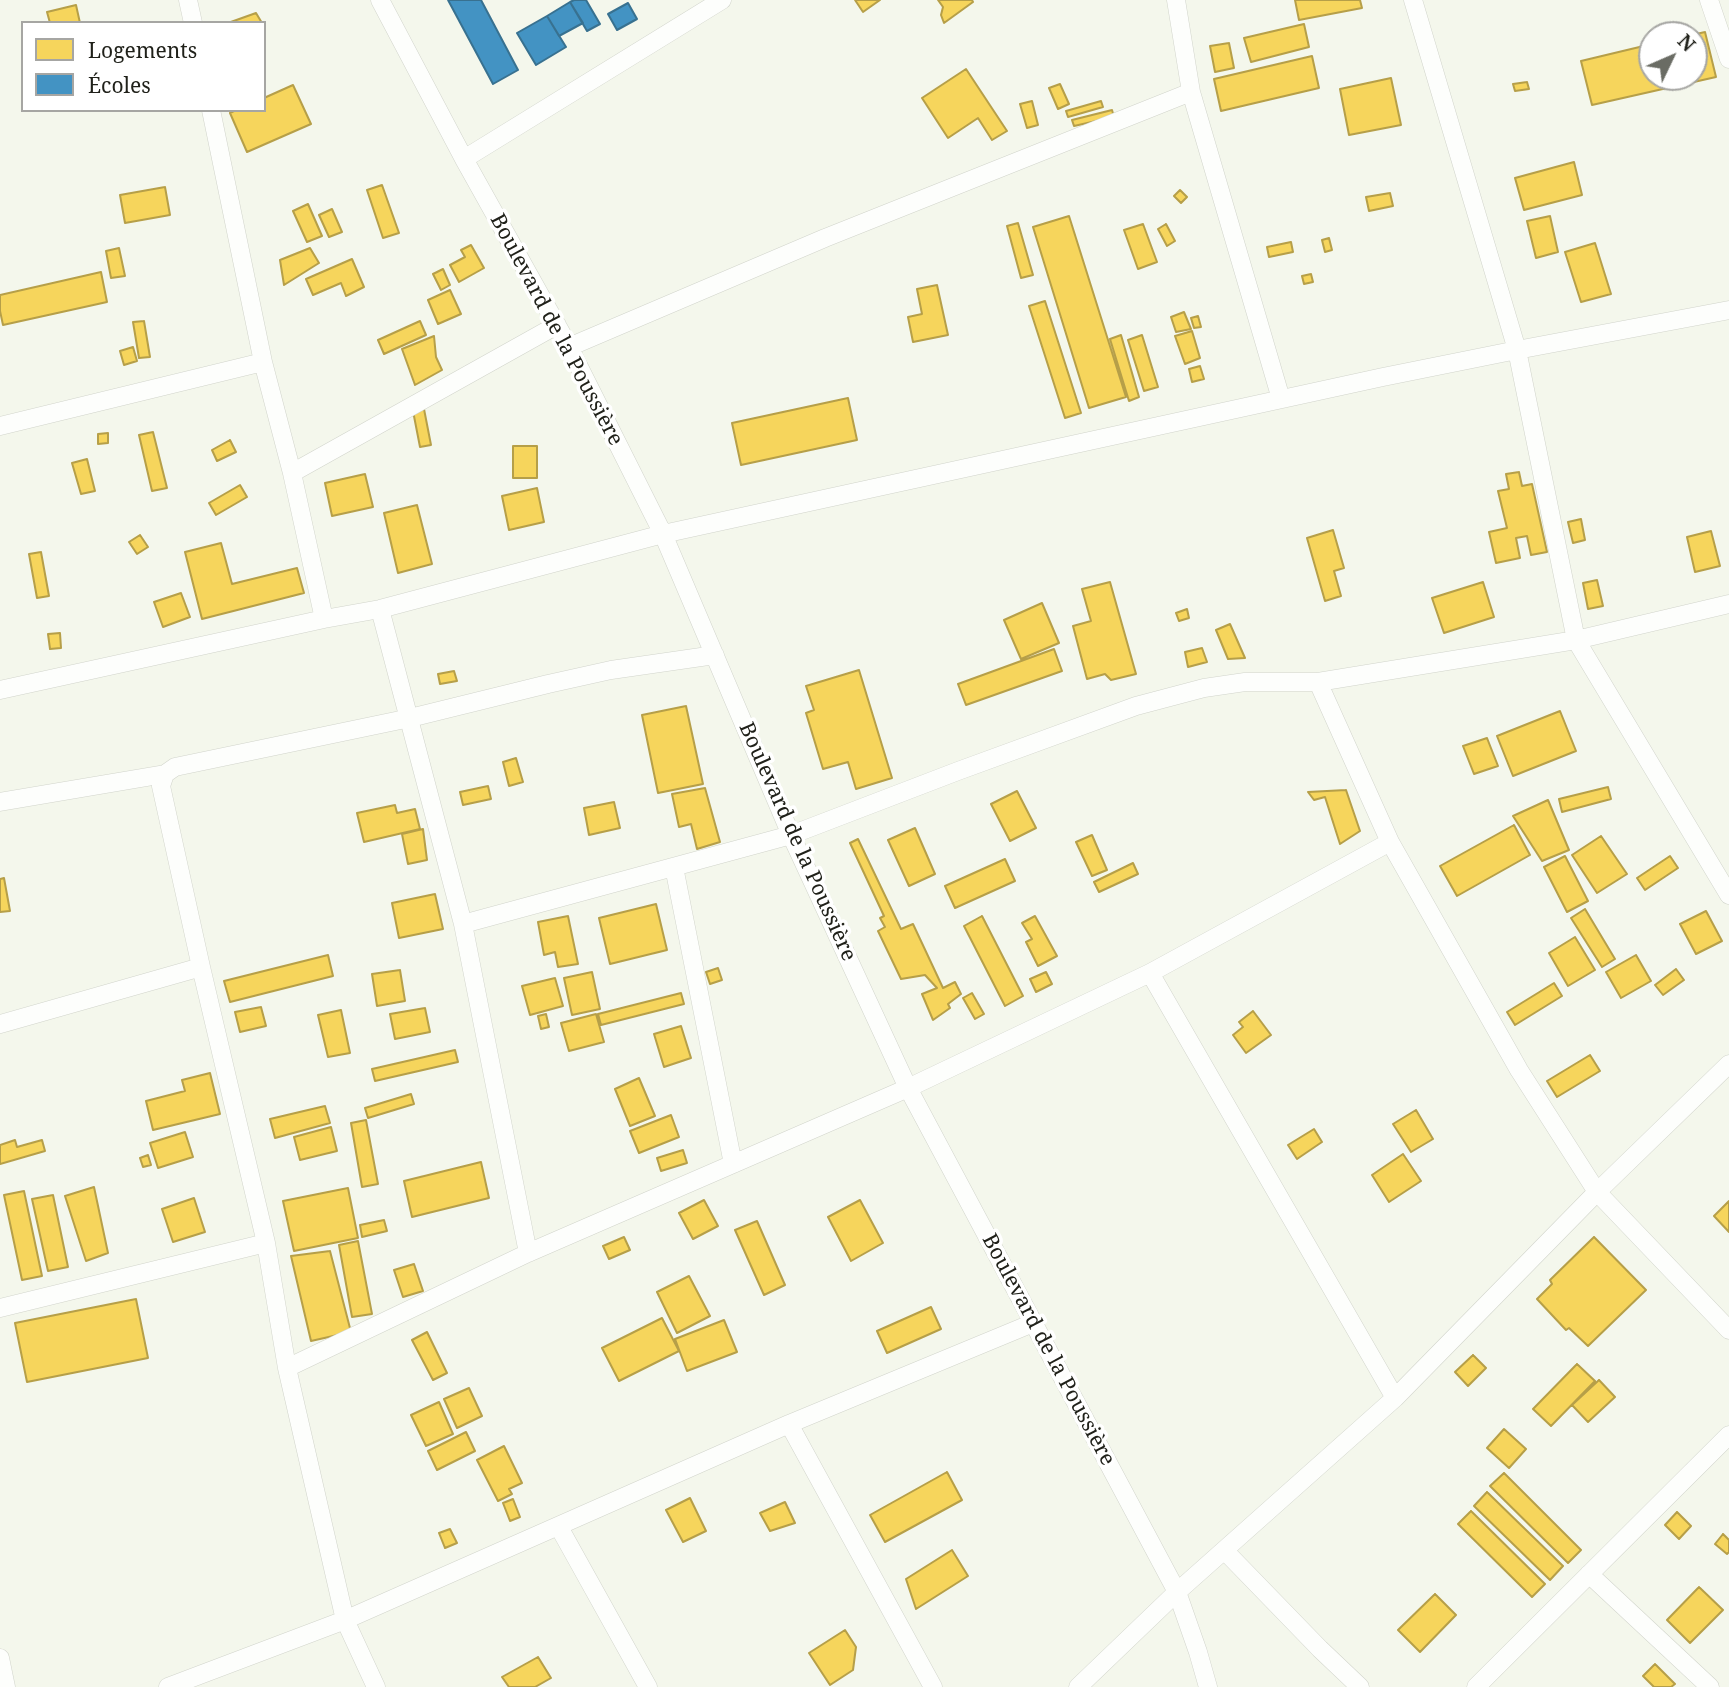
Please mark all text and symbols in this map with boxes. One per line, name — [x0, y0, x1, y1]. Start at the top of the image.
legend — [21, 21, 266, 112]
north arrow — [1638, 21, 1708, 91]
text: N — [1672, 28, 1701, 57]
text: Logements — [88, 36, 197, 64]
text: Écoles — [88, 71, 151, 99]
street label: Boulevard de la Poussière — [484, 210, 628, 450]
street label: Boulevard de la Poussière — [733, 719, 861, 965]
street label: Boulevard de la Poussière — [976, 1230, 1120, 1470]

